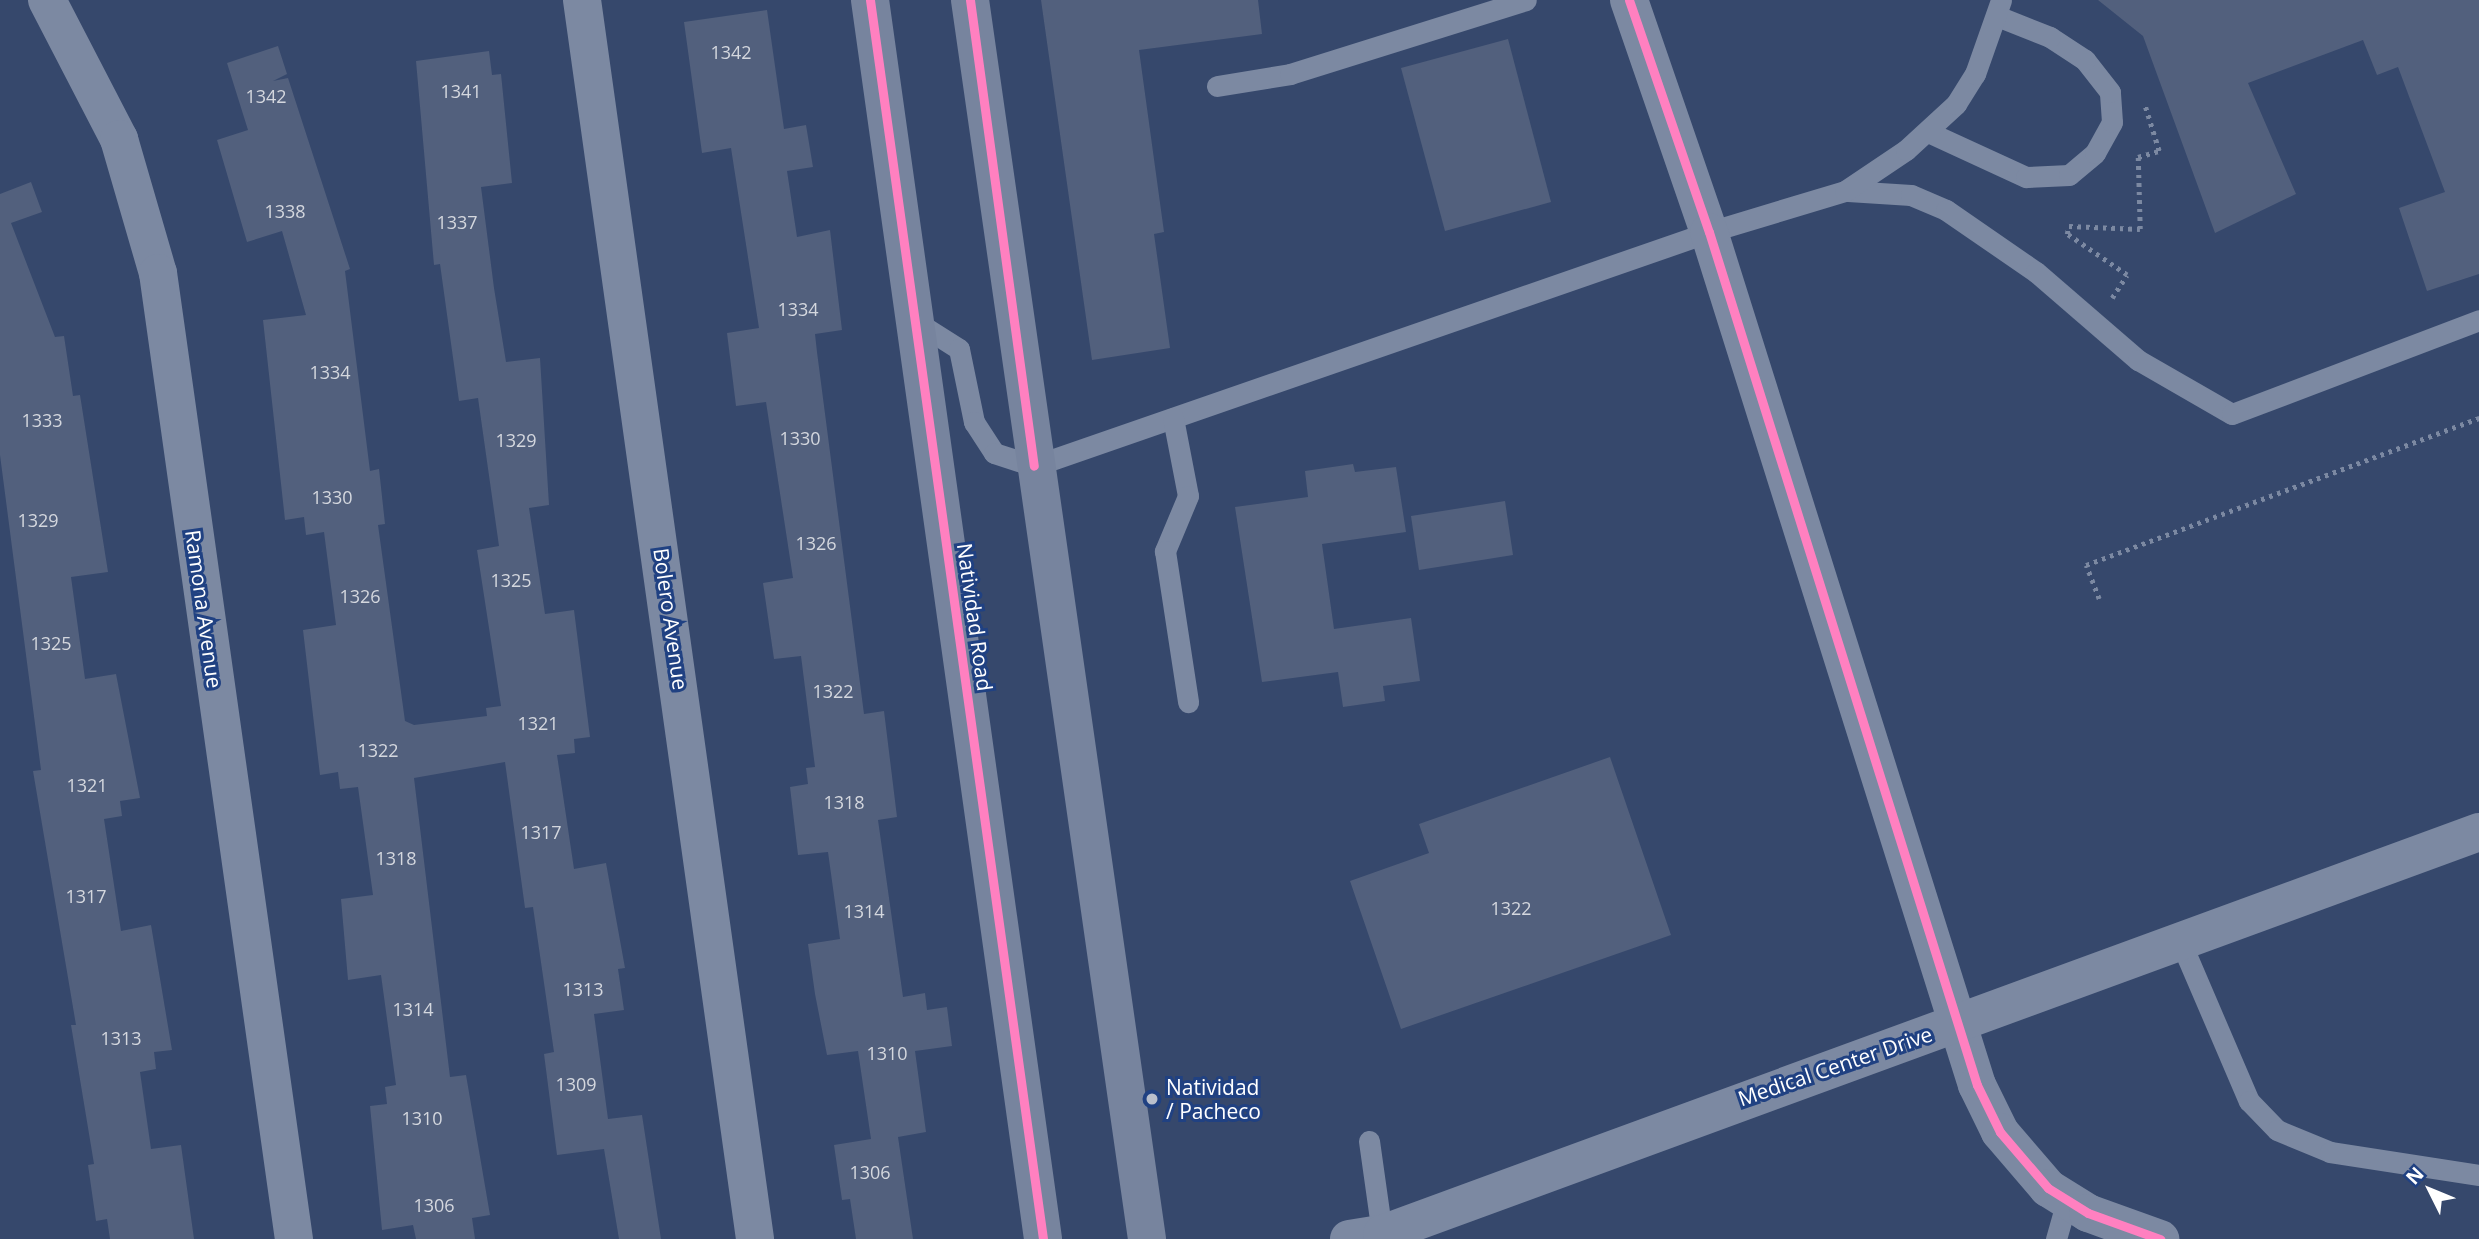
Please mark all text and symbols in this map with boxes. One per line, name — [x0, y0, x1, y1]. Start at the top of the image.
house number: 1342 — [710, 41, 752, 63]
house number: 1341 — [440, 80, 482, 102]
house number: 1342 — [245, 85, 287, 107]
house number: 1338 — [264, 200, 306, 222]
house number: 1337 — [436, 211, 478, 233]
house number: 1334 — [777, 298, 819, 320]
house number: 1334 — [309, 361, 351, 383]
house number: 1333 — [21, 409, 63, 431]
house number: 1330 — [779, 427, 821, 449]
house number: 1329 — [495, 429, 537, 451]
house number: 1330 — [311, 486, 353, 508]
house number: 1329 — [17, 509, 59, 531]
street label: Ramona Avenue — [180, 528, 228, 690]
house number: 1326 — [795, 532, 837, 554]
street label: Natividad Road — [952, 541, 998, 693]
street label: Bolero Avenue — [649, 546, 693, 692]
house number: 1325 — [490, 569, 532, 591]
house number: 1326 — [339, 585, 381, 607]
house number: 1325 — [30, 632, 72, 654]
house number: 1322 — [812, 680, 854, 702]
house number: 1321 — [517, 712, 559, 734]
house number: 1322 — [357, 739, 399, 761]
house number: 1321 — [66, 774, 108, 796]
house number: 1318 — [823, 791, 865, 813]
house number: 1317 — [520, 821, 562, 843]
house number: 1318 — [375, 847, 417, 869]
house number: 1317 — [65, 885, 107, 907]
house number: 1322 — [1490, 897, 1532, 919]
house number: 1314 — [843, 900, 885, 922]
house number: 1313 — [562, 978, 604, 1000]
house number: 1314 — [392, 998, 434, 1020]
street label: Medical Center Drive — [1734, 1021, 1936, 1111]
house number: 1313 — [100, 1027, 142, 1049]
house number: 1310 — [866, 1042, 908, 1064]
house number: 1309 — [555, 1073, 597, 1095]
place label: Natividad / Pacheco — [1166, 1074, 1261, 1124]
marker: Natividad / Pacheco — [1144, 1091, 1160, 1107]
house number: 1310 — [401, 1107, 443, 1129]
north arrow — [2395, 1155, 2465, 1225]
house number: 1306 — [849, 1161, 891, 1183]
text: N — [2400, 1161, 2429, 1190]
house number: 1306 — [413, 1194, 455, 1216]

